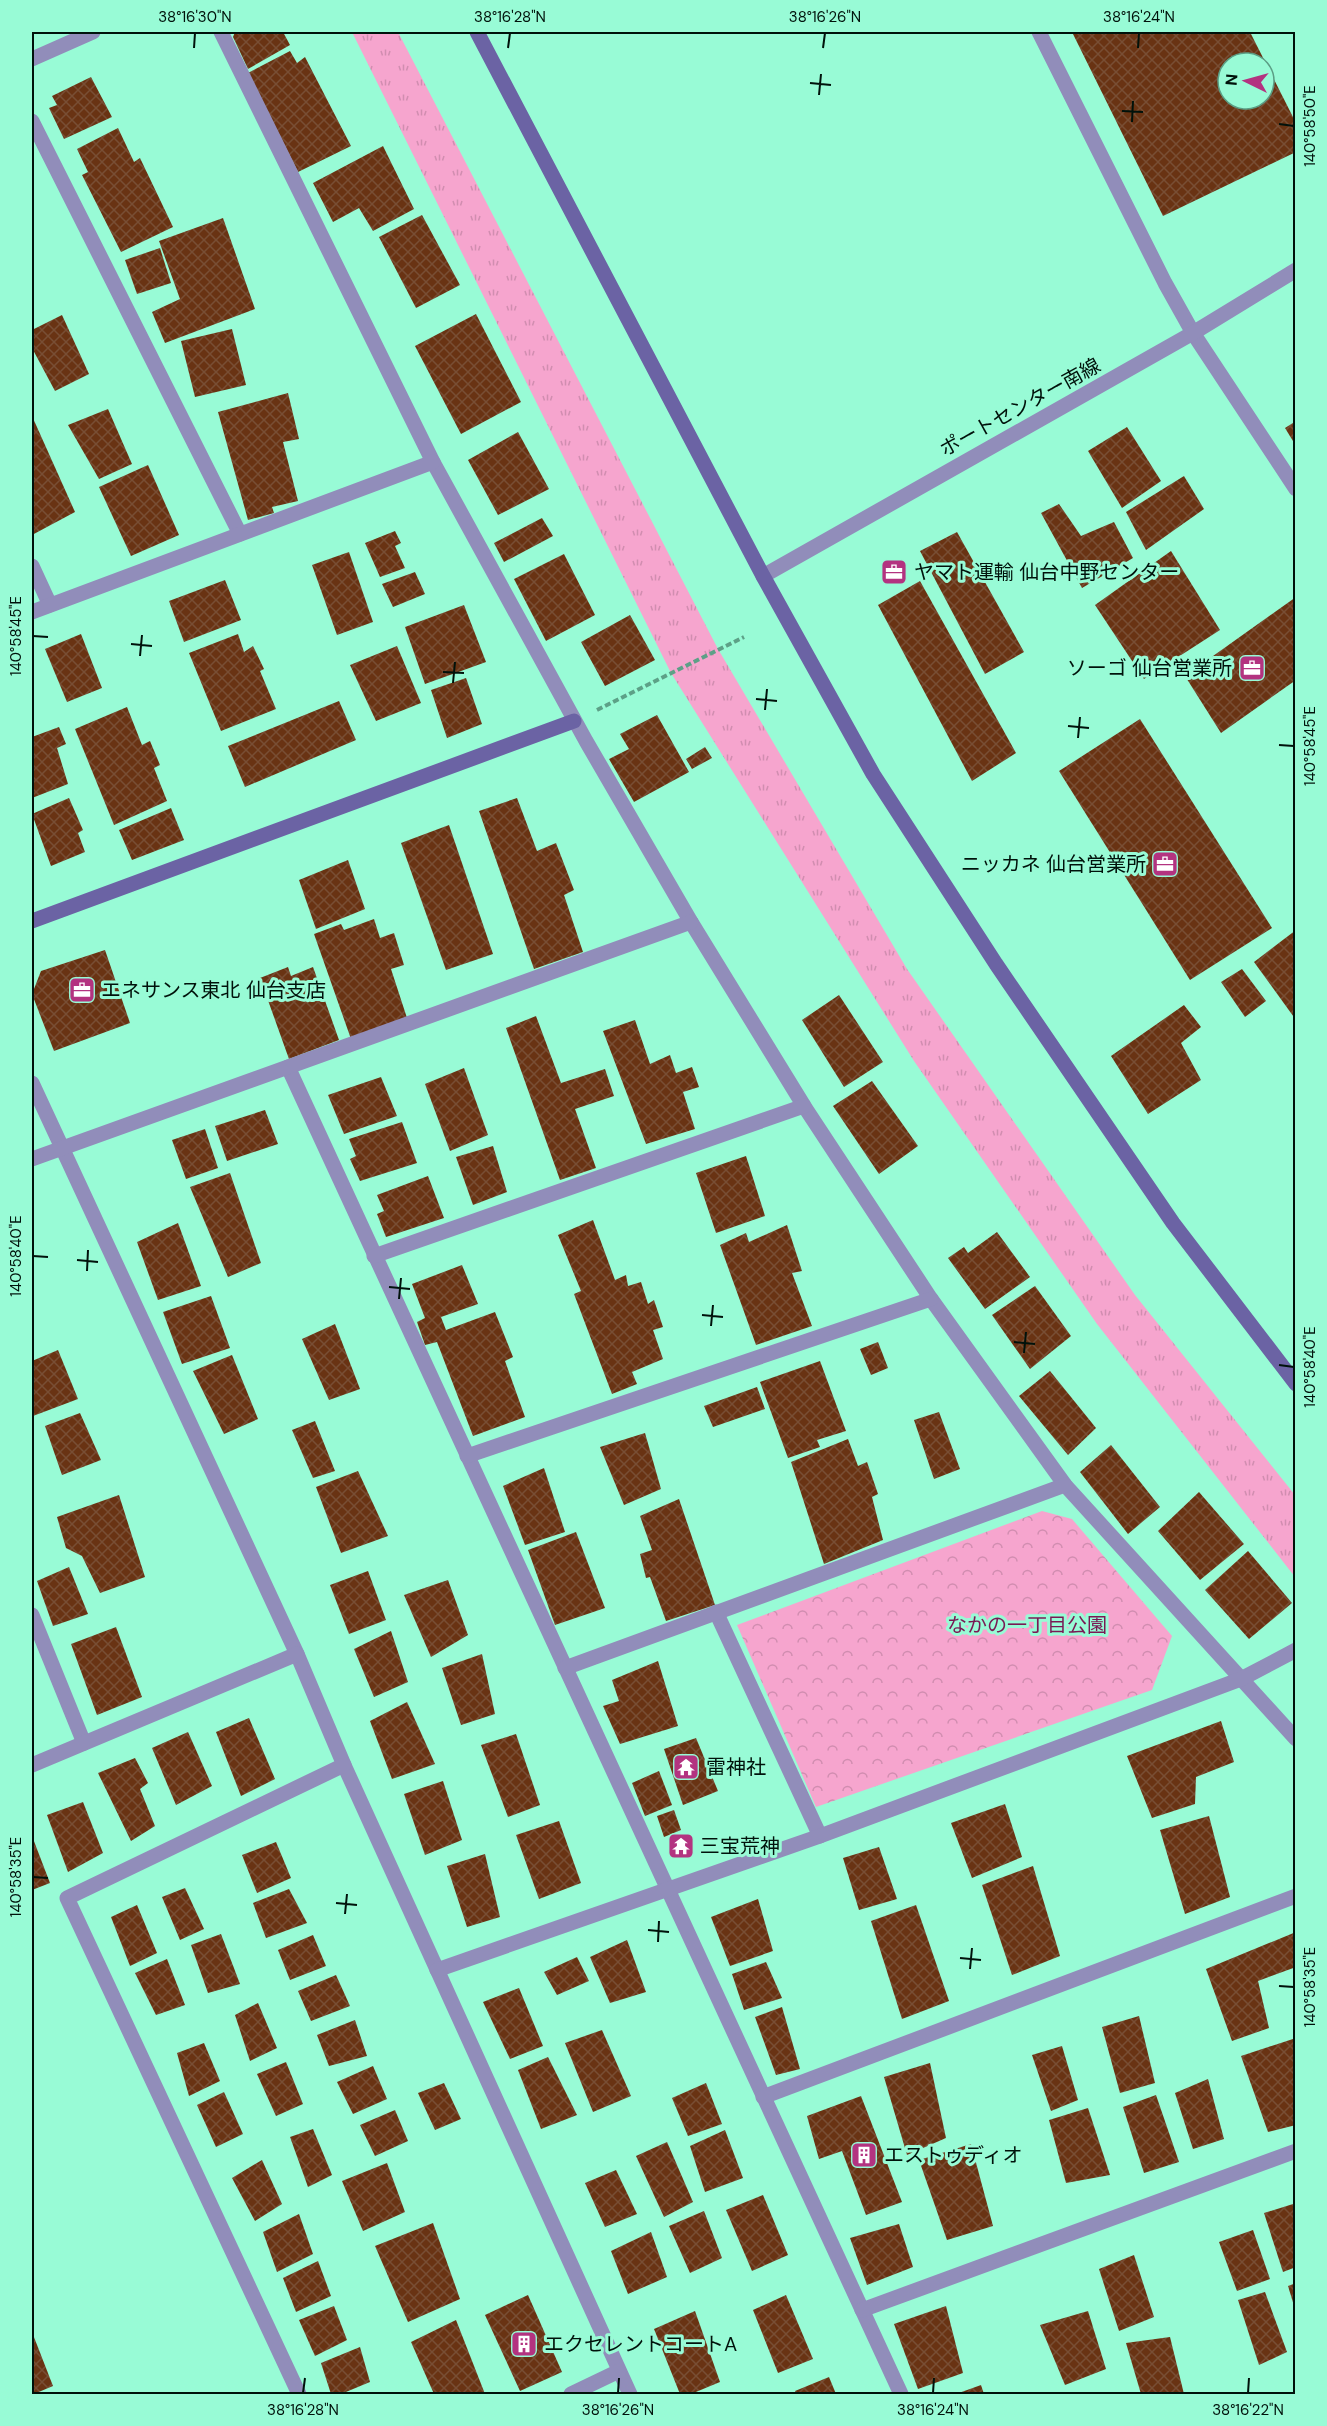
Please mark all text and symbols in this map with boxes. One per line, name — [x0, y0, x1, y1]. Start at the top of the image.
text: 38°16'30"N — [158, 7, 232, 27]
text: 38°16'28"N — [474, 7, 546, 27]
text: 38°16'26"N — [789, 7, 861, 27]
text: 38°16'24"N — [1103, 7, 1175, 27]
north arrow — [1216, 51, 1276, 111]
text: N — [1221, 73, 1243, 86]
text: 140°58'50"E — [1300, 85, 1320, 167]
street label: ポートセンター南線 — [935, 352, 1105, 462]
office icon: ヤマト運輸 仙台中野センター — [879, 557, 909, 587]
place label: ヤマト運輸 仙台中野センター — [914, 559, 1179, 585]
text: 140°58'45"E — [6, 596, 26, 676]
office icon: ソーゴ 仙台営業所 — [1237, 653, 1267, 683]
place label: ソーゴ 仙台営業所 — [1067, 655, 1232, 681]
text: 140°58'45"E — [1300, 706, 1320, 786]
office icon: ニッカネ 仙台営業所 — [1150, 849, 1180, 879]
place label: ニッカネ 仙台営業所 — [961, 851, 1146, 877]
office icon: エネサンス東北 仙台支店 — [67, 975, 97, 1005]
place label: エネサンス東北 仙台支店 — [101, 977, 326, 1003]
text: 140°58'40"E — [6, 1215, 26, 1297]
text: 140°58'40"E — [1300, 1326, 1320, 1408]
park label: なかの一丁目公園 — [947, 1612, 1107, 1638]
temple icon: 雷神社 — [671, 1752, 701, 1782]
place label: 雷神社 — [706, 1754, 766, 1780]
temple icon: 三宝荒神 — [666, 1831, 696, 1861]
place label: 三宝荒神 — [700, 1833, 780, 1859]
text: 140°58'35"E — [6, 1837, 26, 1917]
text: 140°58'35"E — [1300, 1947, 1320, 2027]
building icon: エストゥディオ — [849, 2140, 879, 2170]
place label: エストゥディオ — [884, 2142, 1023, 2168]
building icon: エクセレントコートA — [509, 2329, 539, 2359]
place label: エクセレントコートA — [544, 2331, 737, 2357]
text: 38°16'28"N — [267, 2400, 339, 2420]
text: 38°16'26"N — [582, 2400, 654, 2420]
text: 38°16'24"N — [897, 2400, 969, 2420]
text: 38°16'22"N — [1212, 2400, 1284, 2420]

